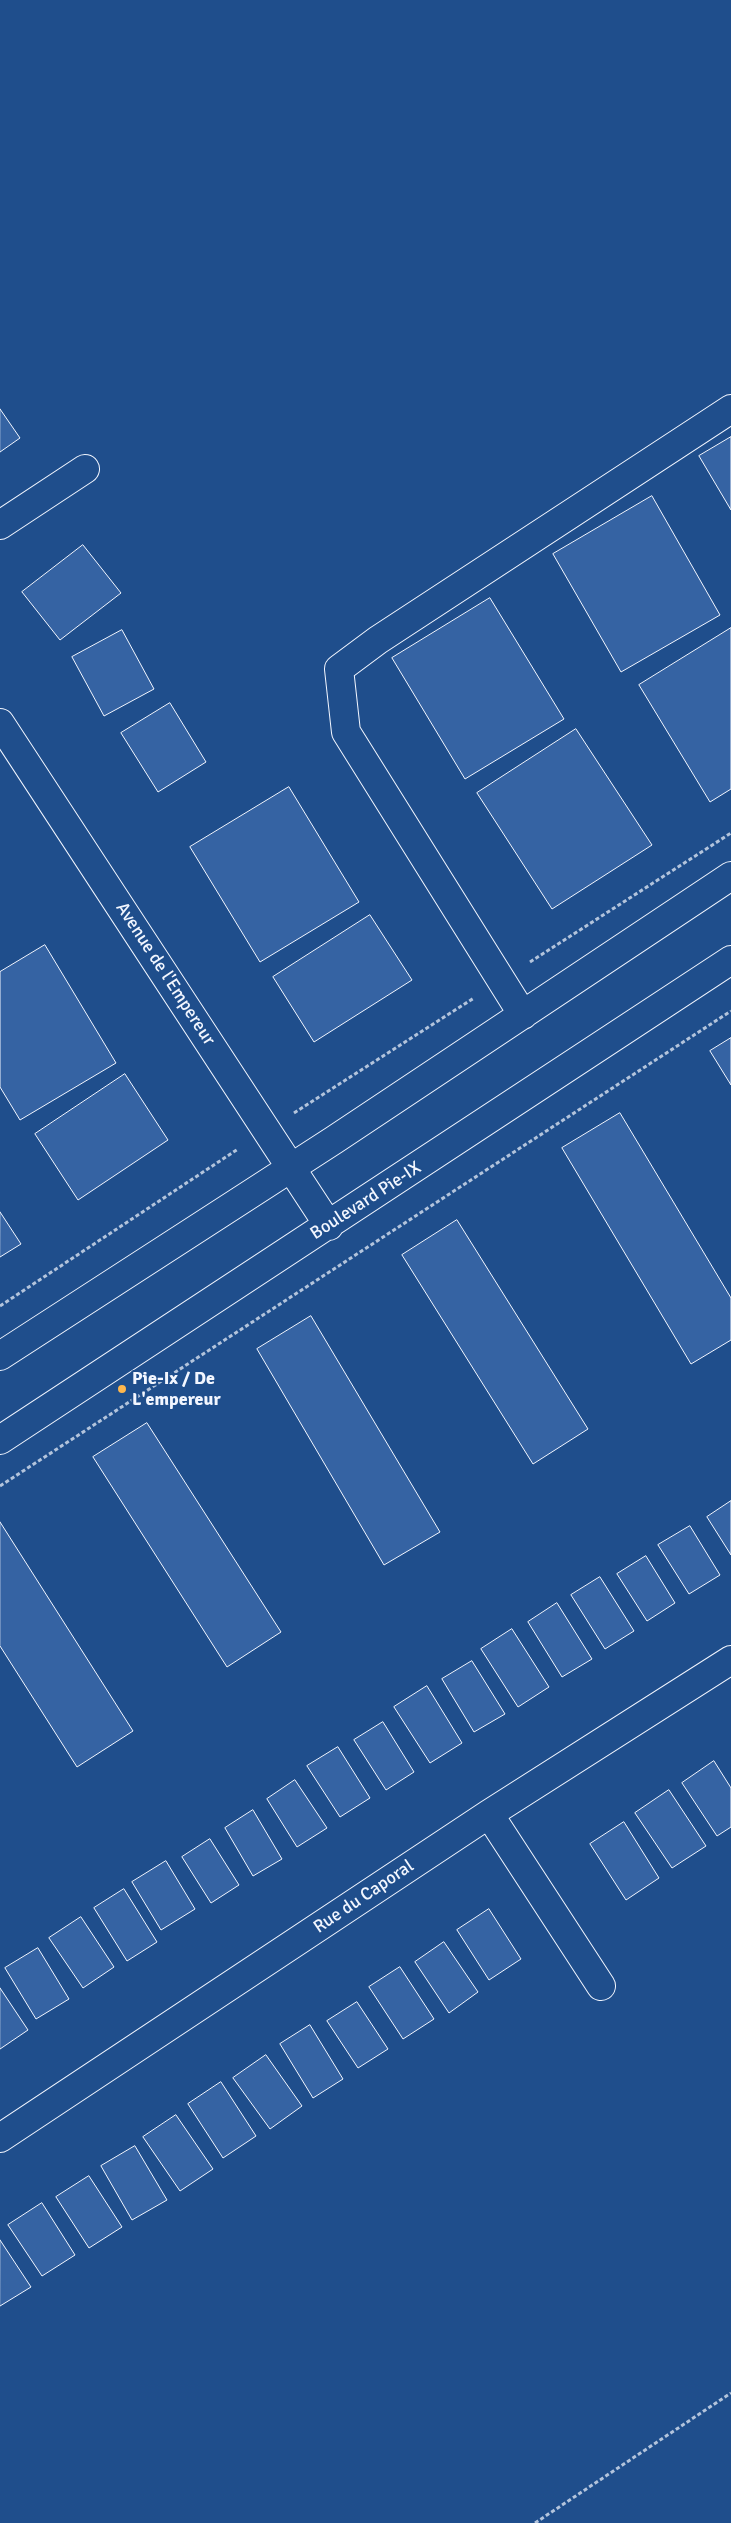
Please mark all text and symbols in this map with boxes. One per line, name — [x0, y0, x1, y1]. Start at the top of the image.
street label: Avenue de l'Empereur — [111, 898, 219, 1050]
street label: Boulevard Pie-IX — [307, 1157, 425, 1245]
place label: Pie-Ix / De L'empereur — [132, 1368, 221, 1410]
marker: Pie-Ix / De L'empereur — [116, 1383, 128, 1395]
street label: Rue du Caporal — [310, 1856, 418, 1938]

